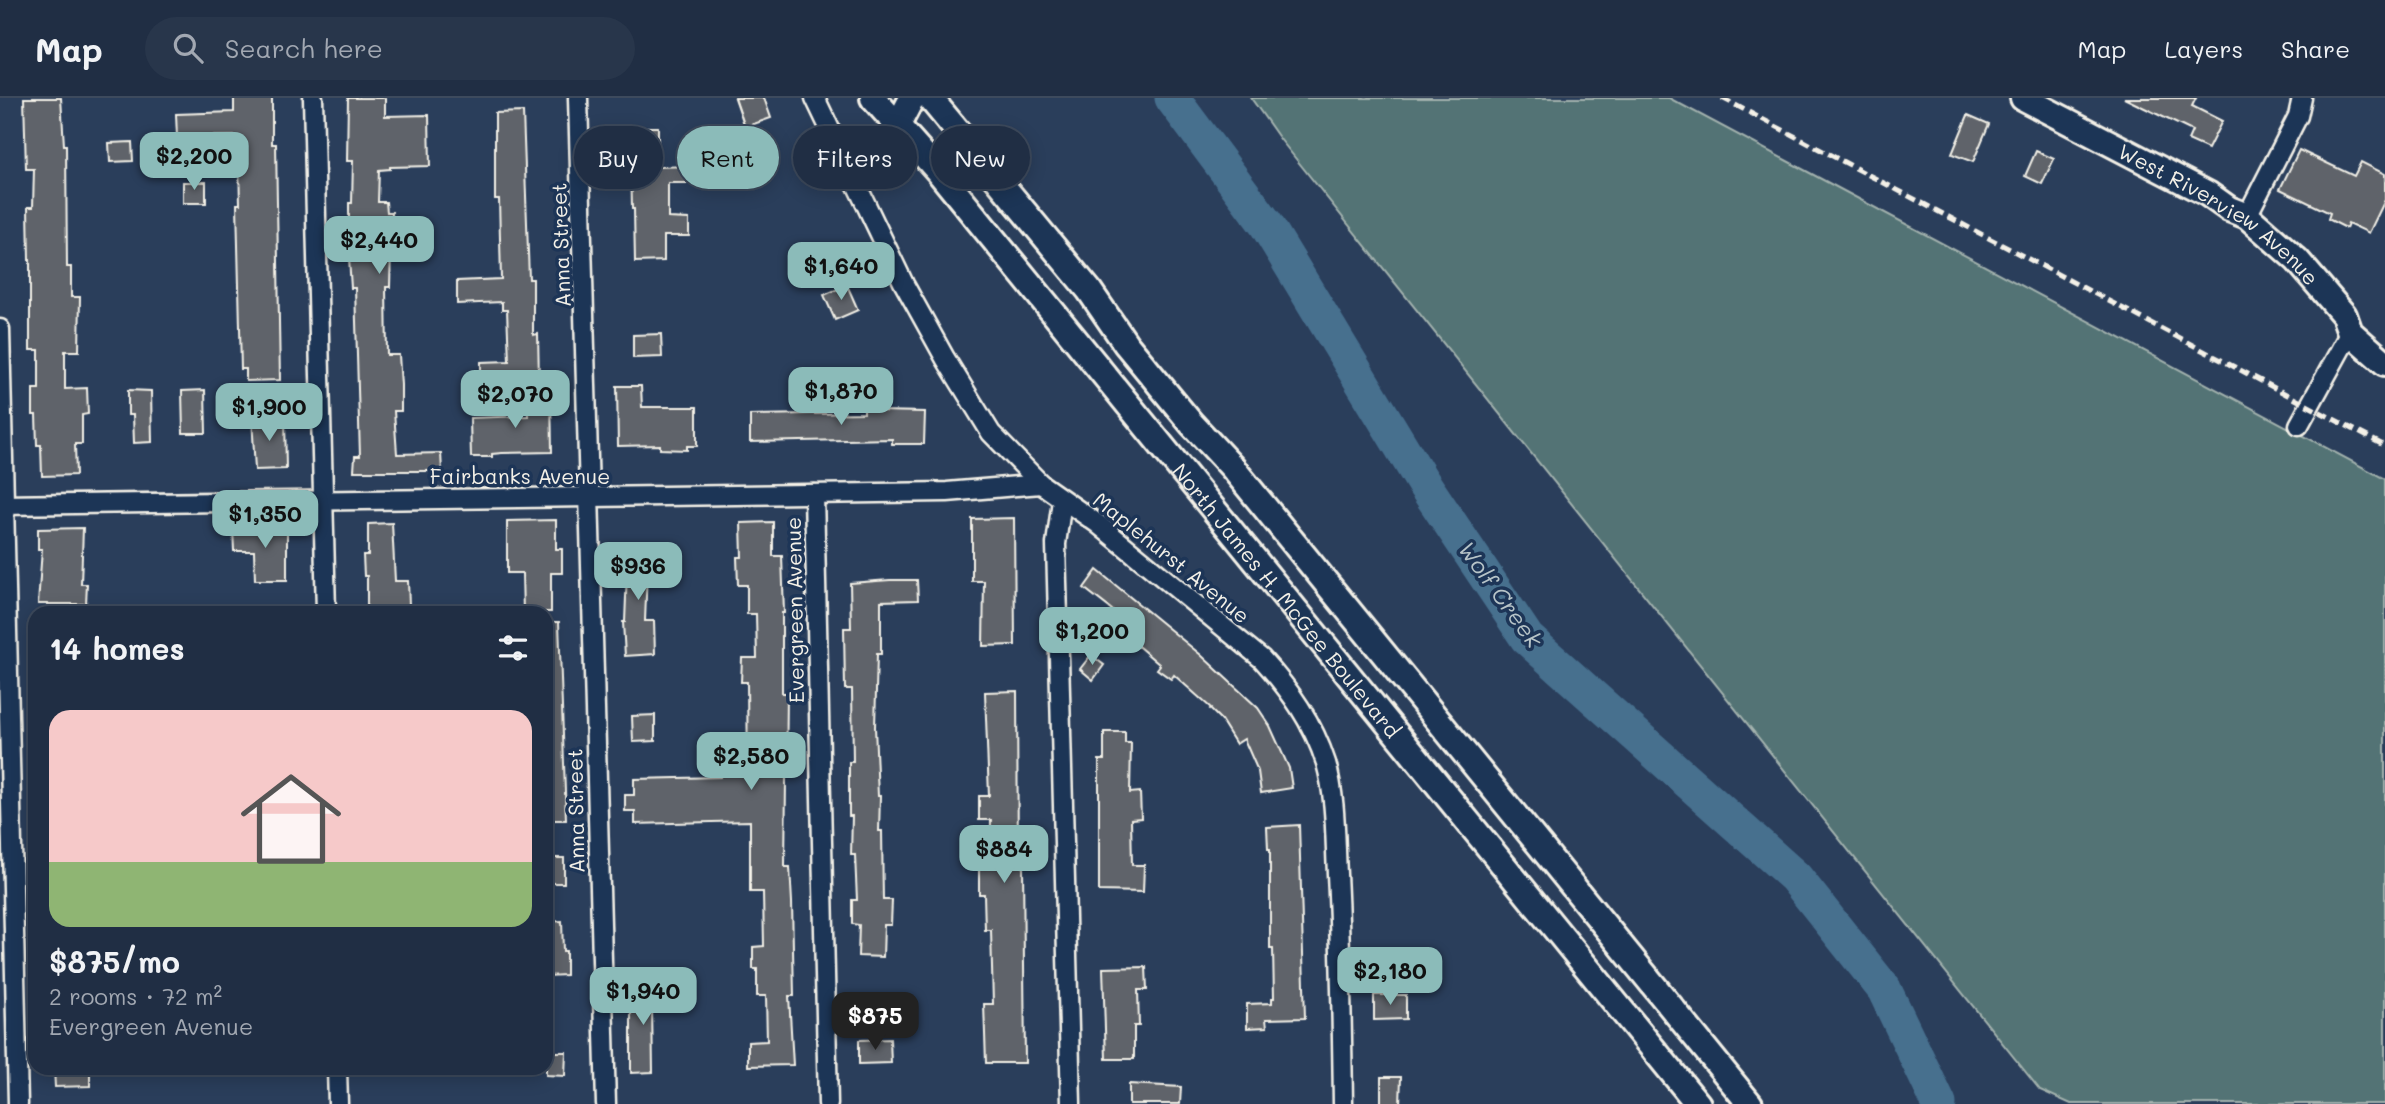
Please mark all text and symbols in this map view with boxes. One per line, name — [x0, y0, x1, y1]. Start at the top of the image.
search box — [145, 17, 635, 80]
text: Map — [35, 27, 103, 70]
icon: search — [169, 29, 207, 67]
text: Search here — [225, 31, 383, 65]
text: Map — [2078, 33, 2126, 64]
text: Layers — [2164, 33, 2243, 64]
text: Share — [2281, 33, 2350, 64]
chip: Buy — [574, 126, 663, 189]
chip: Rent — [677, 126, 779, 189]
chip: Filters — [793, 126, 917, 189]
chip: New — [931, 126, 1030, 189]
pin: $2,200 — [137, 132, 251, 192]
street label: West Riverview Avenue — [2114, 137, 2326, 290]
text: $2,200 — [156, 140, 232, 170]
street label: Anna Street — [544, 182, 576, 308]
pin: $2,440 — [322, 216, 436, 276]
text: $2,440 — [340, 224, 418, 254]
pin: $1,640 — [784, 242, 898, 302]
text: $1,640 — [804, 250, 878, 280]
pin: $1,870 — [784, 368, 898, 427]
pin: $2,070 — [458, 370, 572, 430]
text: $1,870 — [804, 375, 878, 405]
text: $2,070 — [477, 378, 553, 408]
pin: $1,900 — [212, 384, 326, 443]
text: $1,900 — [232, 391, 306, 421]
street label: North James H. McGee Boulevard — [1168, 457, 1407, 743]
street label: Fairbanks Avenue — [430, 462, 610, 489]
street label: Maplehurst Avenue — [1088, 486, 1256, 628]
pin: $1,350 — [208, 490, 322, 550]
text: $1,350 — [228, 498, 302, 528]
street label: Evergreen Avenue — [779, 517, 809, 703]
water label: Wolf Creek — [1452, 535, 1550, 654]
pin: $936 — [597, 542, 679, 602]
text: $936 — [610, 550, 666, 580]
pin: $1,200 — [1035, 608, 1149, 667]
text: $1,200 — [1055, 615, 1129, 645]
text: 14 homes — [49, 628, 185, 668]
icon: filters — [494, 629, 532, 667]
pin: $2,580 — [694, 732, 808, 792]
text: $2,580 — [713, 740, 789, 770]
street label: Anna Street — [560, 749, 590, 873]
icon: home — [228, 756, 354, 882]
pin: $884 — [963, 826, 1045, 885]
text: $884 — [975, 833, 1033, 863]
text: $875/mo — [49, 941, 180, 981]
pin: $2,180 — [1333, 948, 1447, 1007]
text: $2,180 — [1353, 955, 1427, 985]
pin: $1,940 — [586, 968, 700, 1027]
text: $1,940 — [606, 975, 680, 1005]
text: 2 rooms · 72 m² — [49, 981, 222, 1011]
pin: $875 — [834, 992, 916, 1052]
text: $875 — [848, 1000, 902, 1030]
text: Evergreen Avenue — [49, 1011, 253, 1041]

